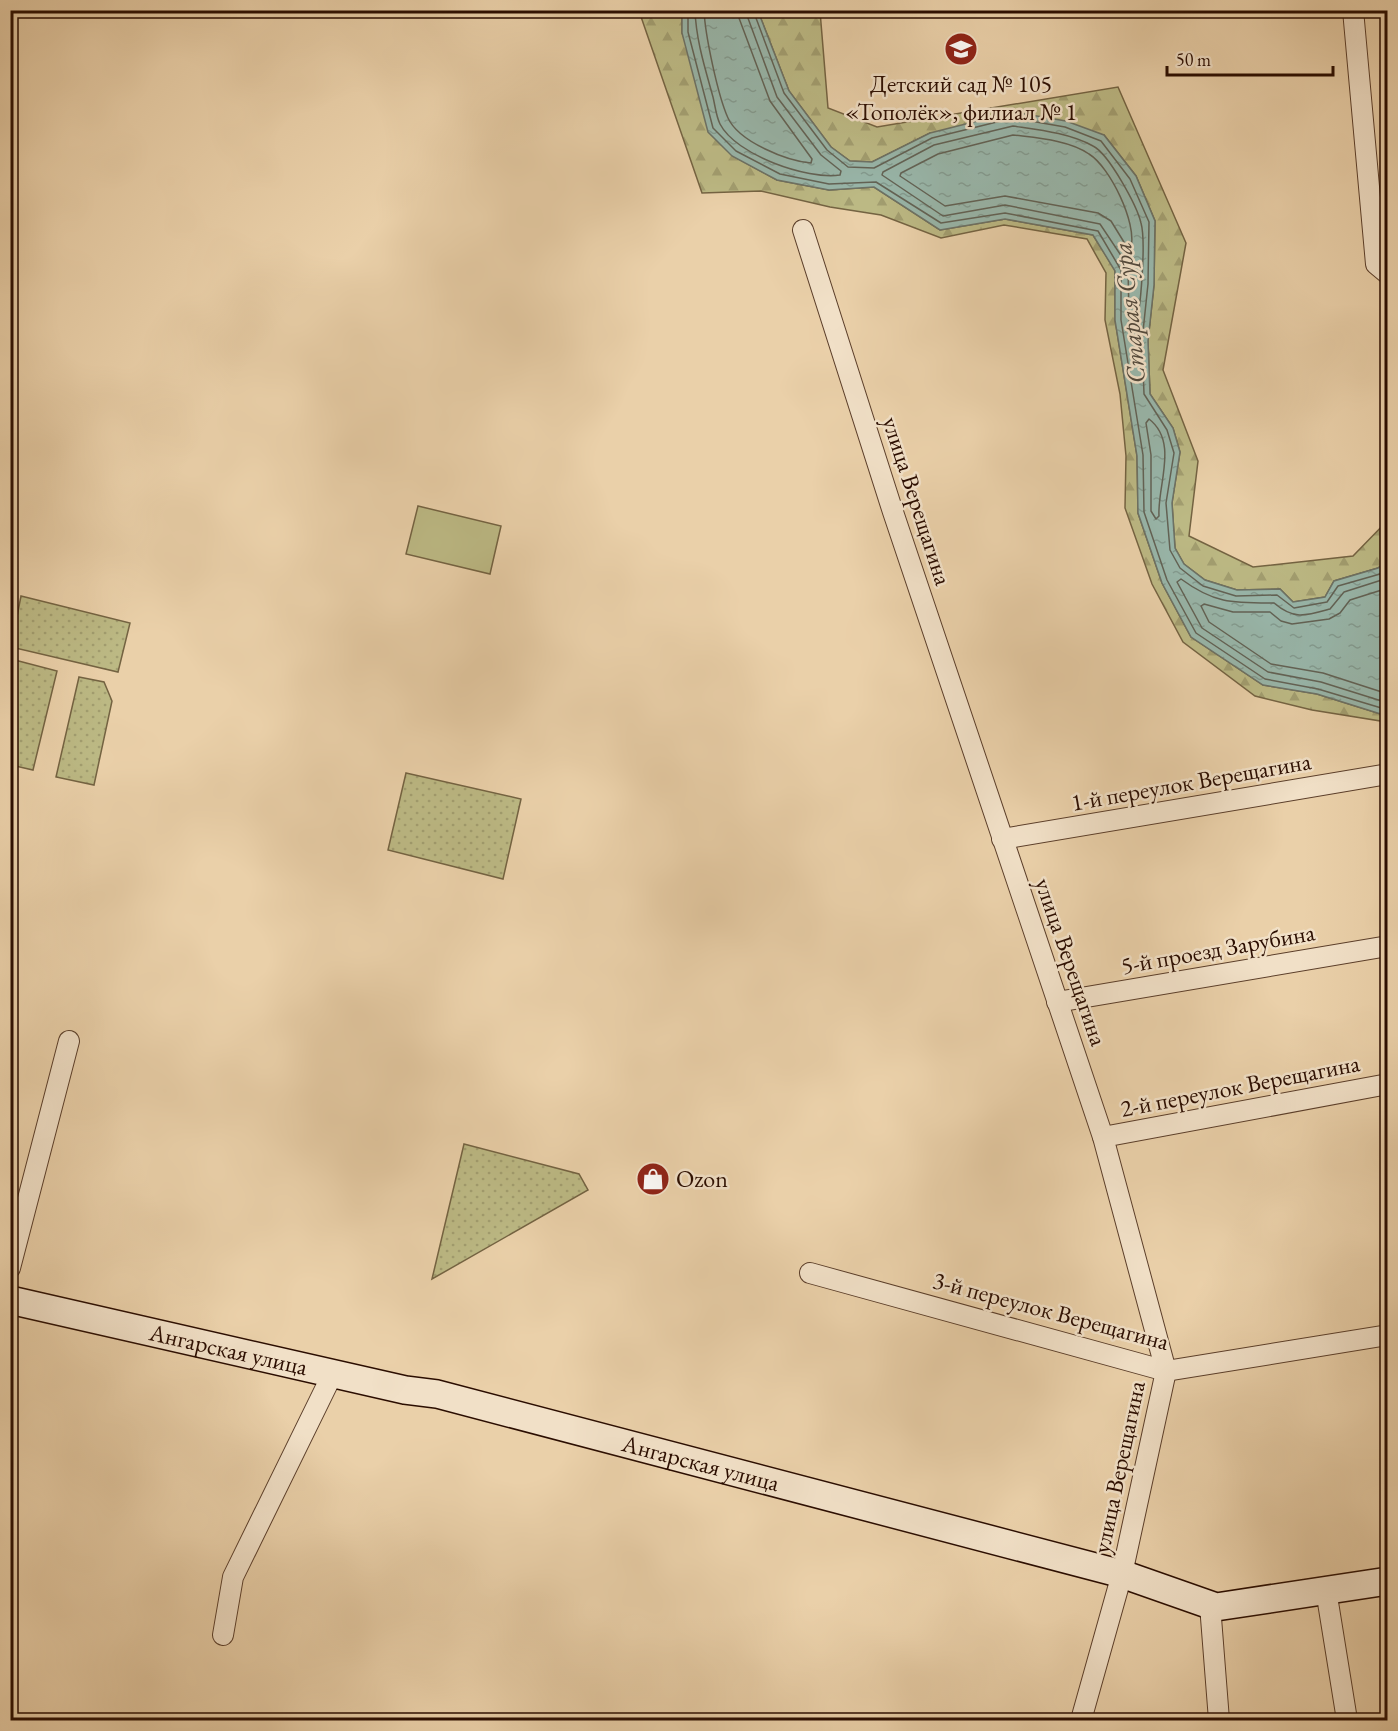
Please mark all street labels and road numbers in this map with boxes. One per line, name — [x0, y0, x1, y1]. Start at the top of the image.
street label: улица Верещагина — [876, 413, 959, 590]
street label: 1-й переулок Верещагина — [1069, 745, 1314, 818]
street label: улица Верещагина — [1028, 874, 1115, 1050]
street label: 5-й проезд Зарубина — [1119, 916, 1318, 981]
street label: 2-й переулок Верещагина — [1118, 1047, 1363, 1124]
street label: 3-й переулок Верещагина — [930, 1264, 1173, 1357]
street label: Ангарская улица — [145, 1316, 311, 1382]
street label: улица Верещагина — [1085, 1377, 1152, 1556]
street label: Ангарская улица — [618, 1427, 783, 1498]

